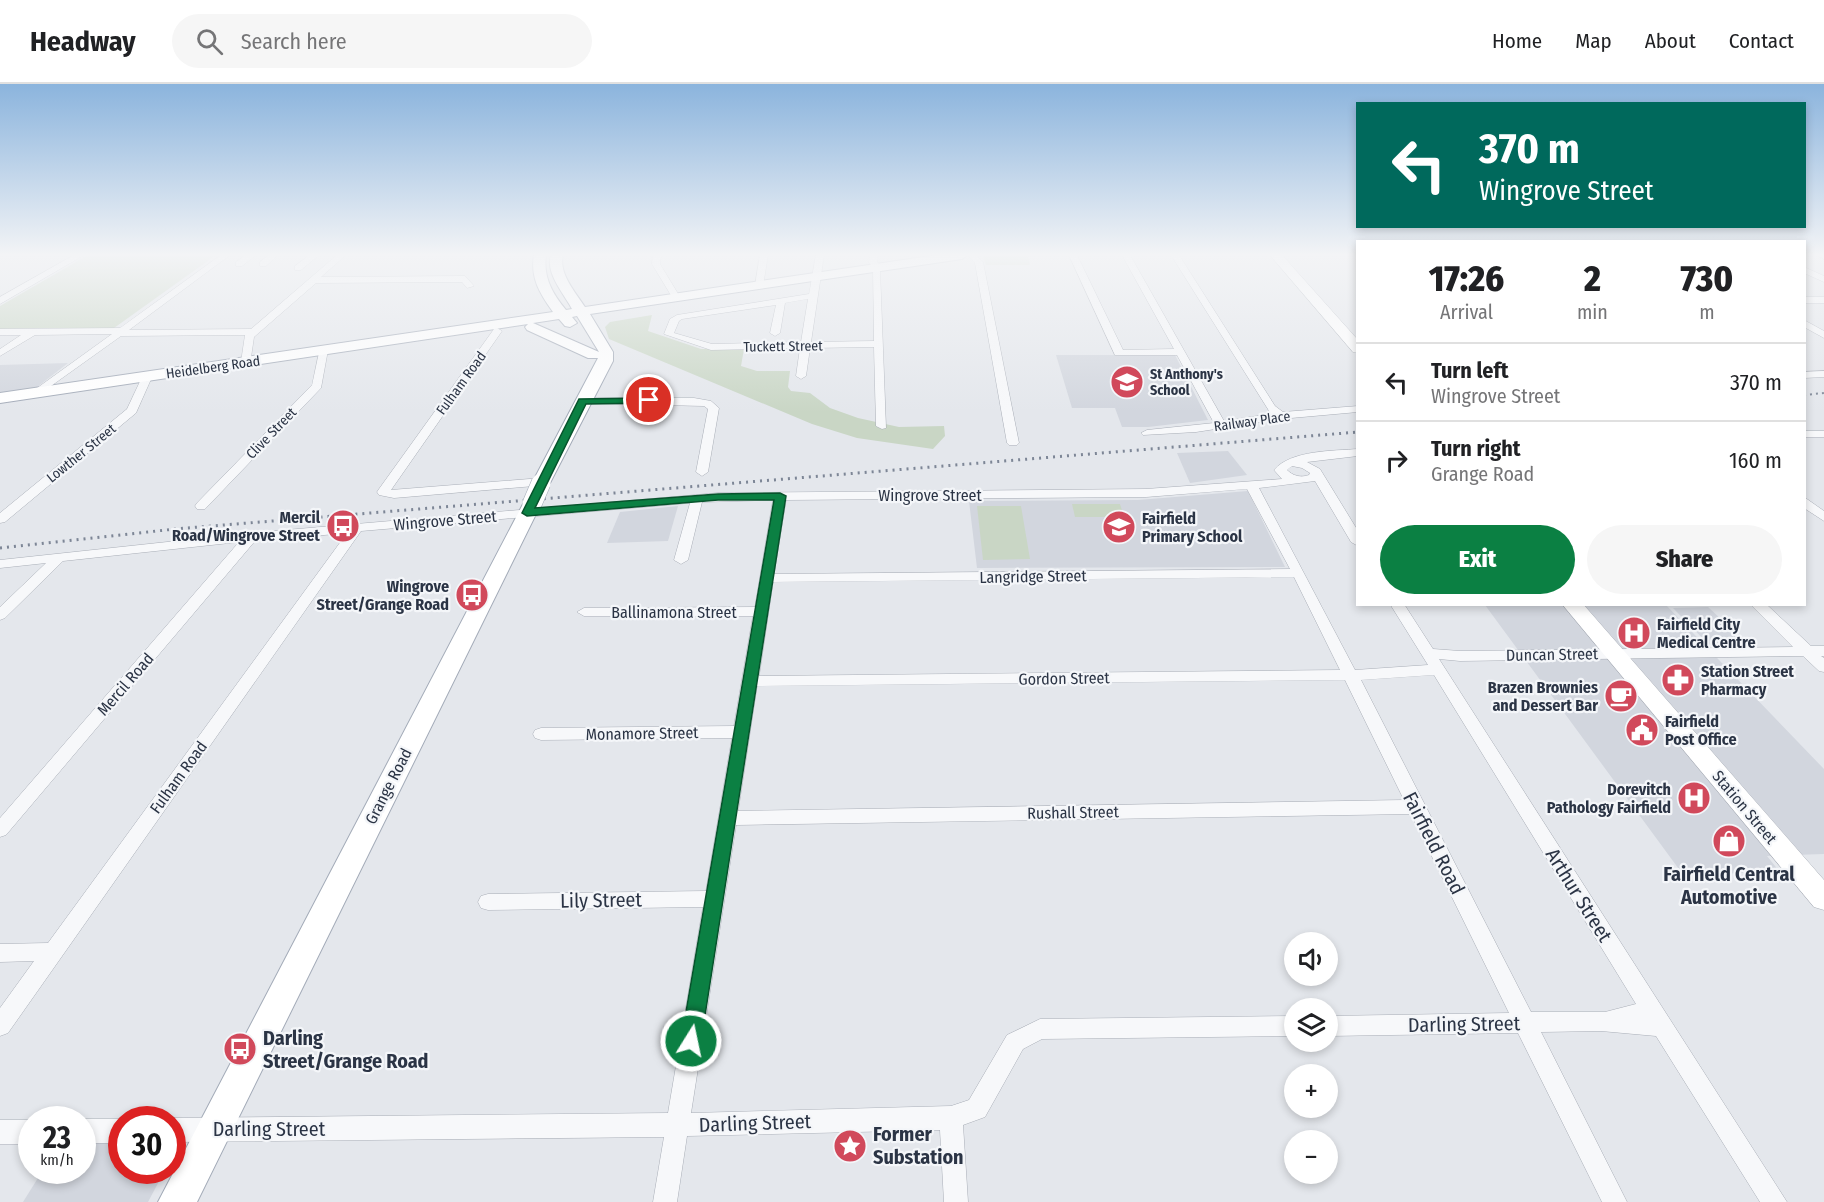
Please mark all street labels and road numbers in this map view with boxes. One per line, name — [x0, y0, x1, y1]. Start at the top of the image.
street label: Tuckett Street — [743, 337, 823, 356]
street label: Fulham Road — [433, 348, 490, 418]
street label: Heidelberg Road — [165, 352, 261, 383]
street label: Clive Street — [243, 404, 300, 463]
street label: Railway Place — [1213, 408, 1291, 435]
street label: Lowther Street — [43, 420, 120, 486]
street label: Wingrove Street — [878, 486, 983, 505]
street label: Wingrove Street — [393, 506, 498, 534]
street label: Langridge Street — [979, 566, 1088, 587]
street label: Ballinamona Street — [611, 603, 737, 622]
street label: Duncan Street — [1506, 644, 1599, 665]
street label: Mercil Road — [93, 649, 158, 719]
street label: Gordon Street — [1018, 668, 1111, 689]
street label: Monamore Street — [585, 723, 699, 744]
street label: Fulham Road — [146, 738, 211, 817]
street label: Grange Road — [361, 745, 416, 827]
street label: Station Street — [1708, 767, 1781, 849]
street label: Fairfield Road — [1398, 788, 1470, 898]
street label: Rushall Street — [1027, 802, 1120, 823]
street label: Arthur Street — [1541, 844, 1617, 947]
street label: Lily Street — [560, 887, 643, 913]
street label: Darling Street — [1408, 1011, 1521, 1037]
street label: Darling Street — [698, 1109, 812, 1137]
street label: Darling Street — [213, 1117, 326, 1141]

